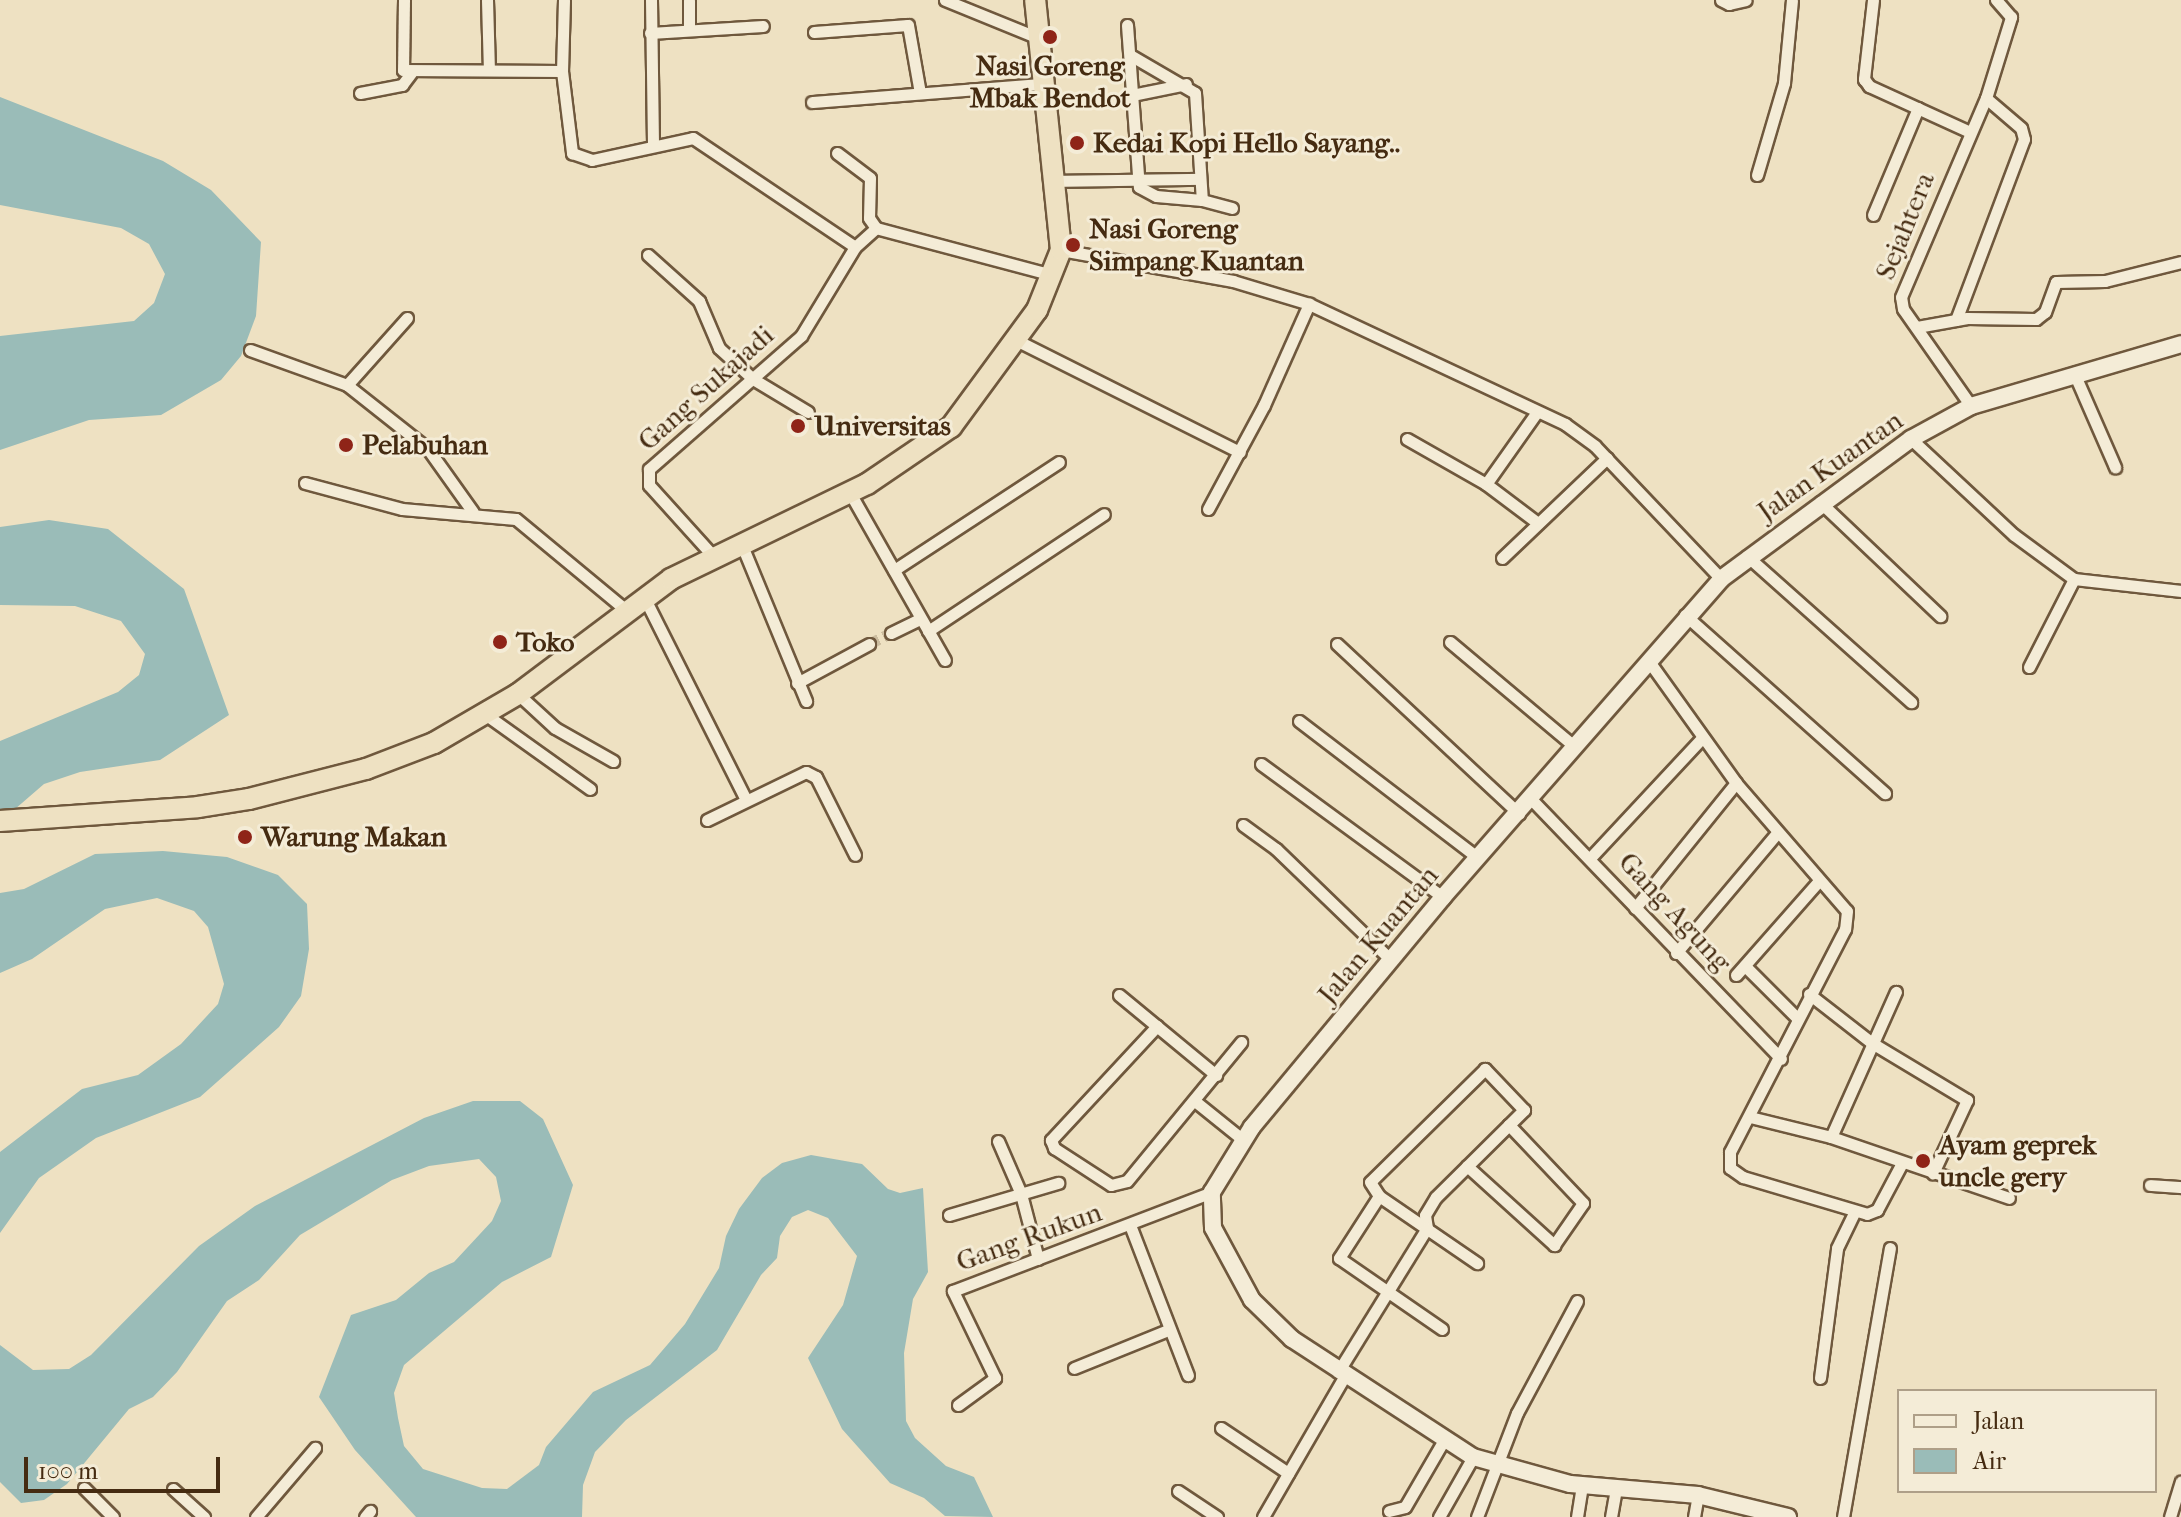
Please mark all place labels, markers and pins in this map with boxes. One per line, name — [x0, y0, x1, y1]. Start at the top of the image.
marker: Nasi Goreng Mbak Bendot — [1041, 28, 1059, 46]
place label: Nasi Goreng Mbak Bendot — [969, 49, 1131, 115]
place label: Kedai Kopi Hello Sayang.. — [1093, 126, 1400, 160]
marker: Kedai Kopi Hello Sayang.. — [1068, 134, 1086, 152]
place label: Nasi Goreng Simpang Kuantan — [1089, 212, 1304, 278]
marker: Nasi Goreng Simpang Kuantan — [1064, 236, 1082, 254]
place label: Universitas — [814, 409, 951, 443]
marker: Universitas — [789, 417, 807, 435]
place label: Pelabuhan — [362, 428, 488, 462]
marker: Pelabuhan — [337, 436, 355, 454]
place label: Toko — [516, 625, 574, 659]
marker: Toko — [491, 633, 509, 651]
place label: Warung Makan — [261, 820, 447, 854]
marker: Warung Makan — [236, 828, 254, 846]
place label: Ayam geprek uncle gery — [1939, 1128, 2097, 1194]
marker: Ayam geprek uncle gery — [1914, 1152, 1932, 1170]

